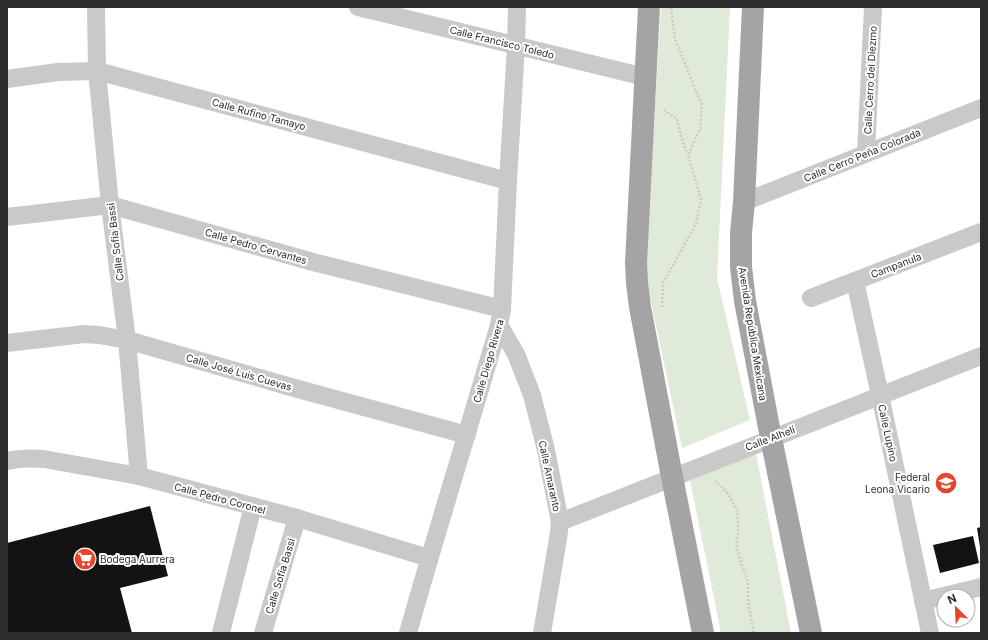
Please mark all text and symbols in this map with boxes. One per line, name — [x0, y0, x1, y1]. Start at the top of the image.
street label: Calle Francisco Toledo — [449, 23, 556, 61]
street label: Calle Cerro del Diezmo — [861, 25, 879, 135]
street label: Calle Rufino Tamayo — [211, 96, 307, 132]
street label: Calle Cerro Peña Colorada — [802, 126, 922, 184]
street label: Calle Sofía Bassi — [104, 202, 126, 282]
street label: Calle Pedro Cervantes — [204, 226, 308, 266]
street label: Campanula — [869, 250, 923, 280]
street label: Avenida República Mexicana — [736, 266, 770, 402]
street label: Calle Diego Rivera — [470, 318, 506, 404]
street label: Calle José Luis Cuevas — [185, 351, 293, 393]
street label: Calle Lupino — [876, 403, 900, 463]
street label: Calle Alhelí — [743, 423, 797, 453]
street label: Calle Amaranto — [537, 439, 563, 513]
school or university icon: Federal Leona Vicario — [933, 470, 959, 496]
place label: Federal Leona Vicario — [865, 471, 930, 495]
street label: Calle Pedro Coronel — [173, 480, 267, 516]
street label: Calle Sofía Bassi — [263, 537, 297, 615]
supermarket icon: Bodega Aurrera — [72, 546, 98, 572]
place label: Bodega Aurrera — [100, 553, 175, 565]
north arrow — [936, 588, 976, 628]
text: N — [945, 591, 959, 607]

